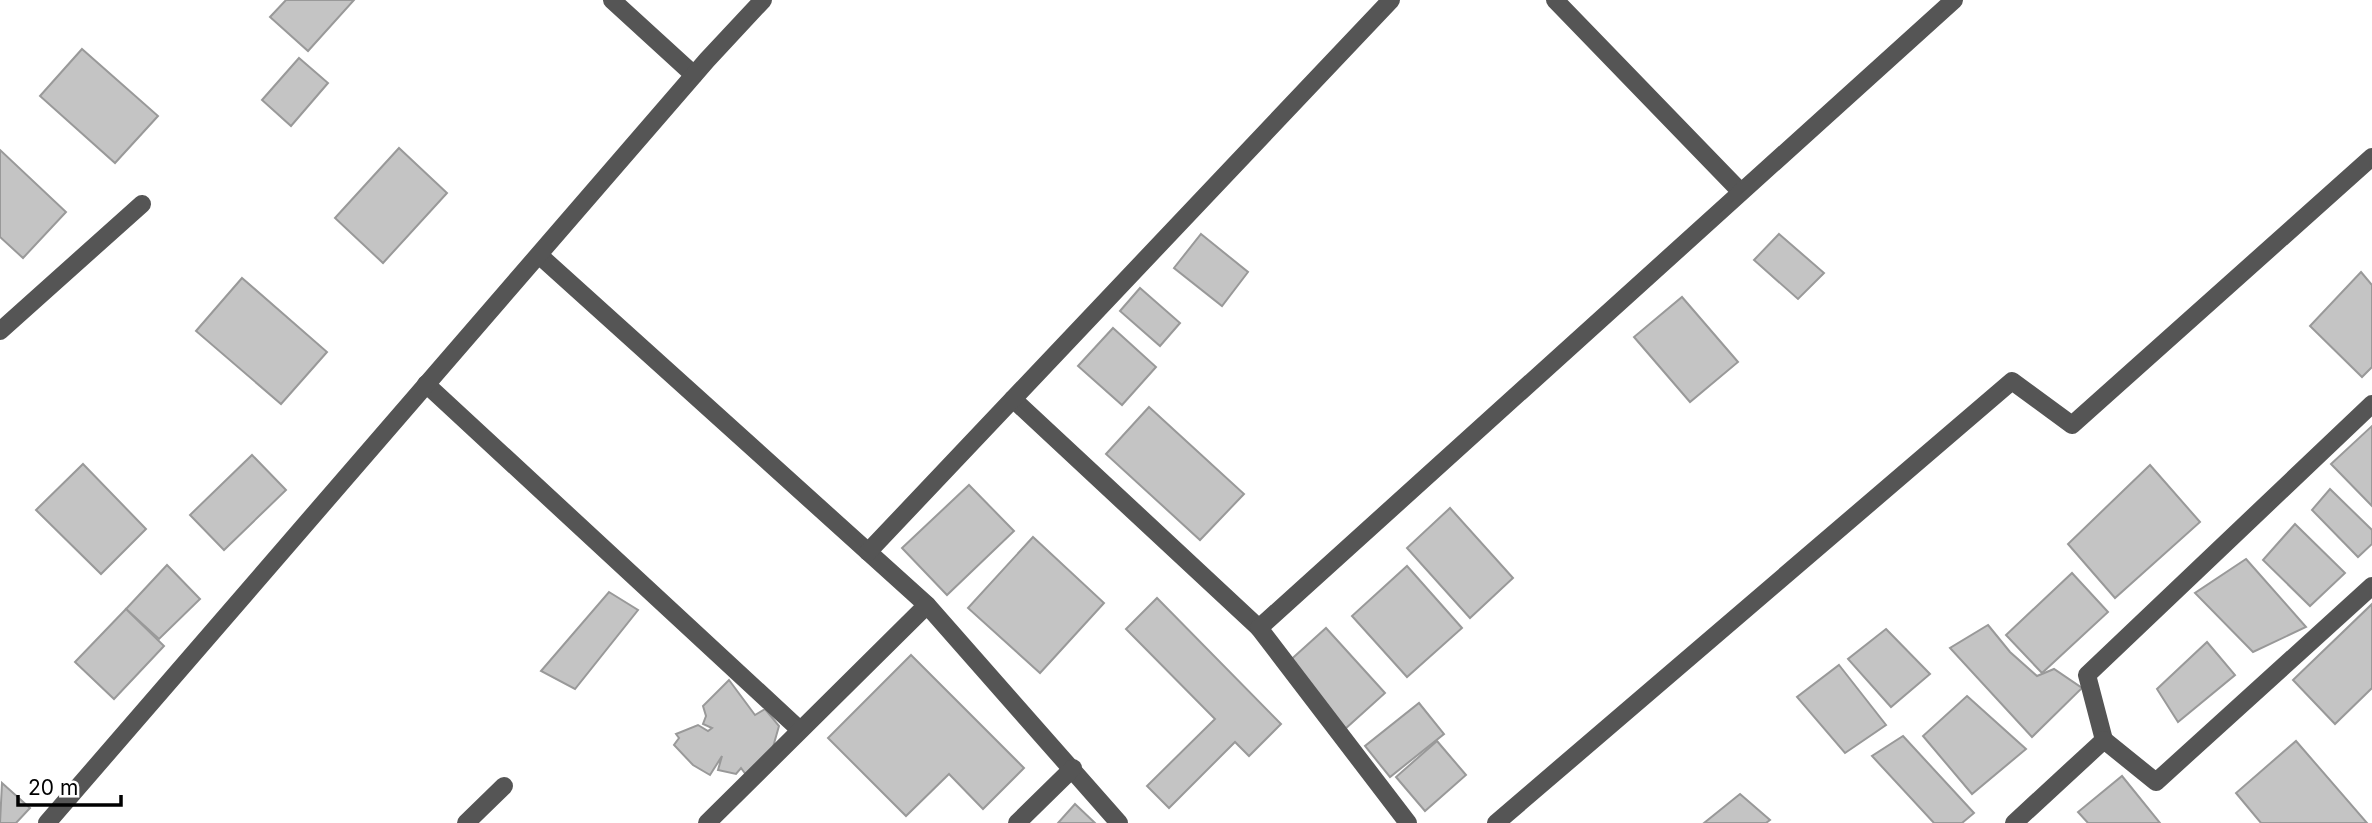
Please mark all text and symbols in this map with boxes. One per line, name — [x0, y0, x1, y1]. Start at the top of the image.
scale bar — [18, 764, 121, 808]
text: 20 m — [28, 775, 78, 800]

